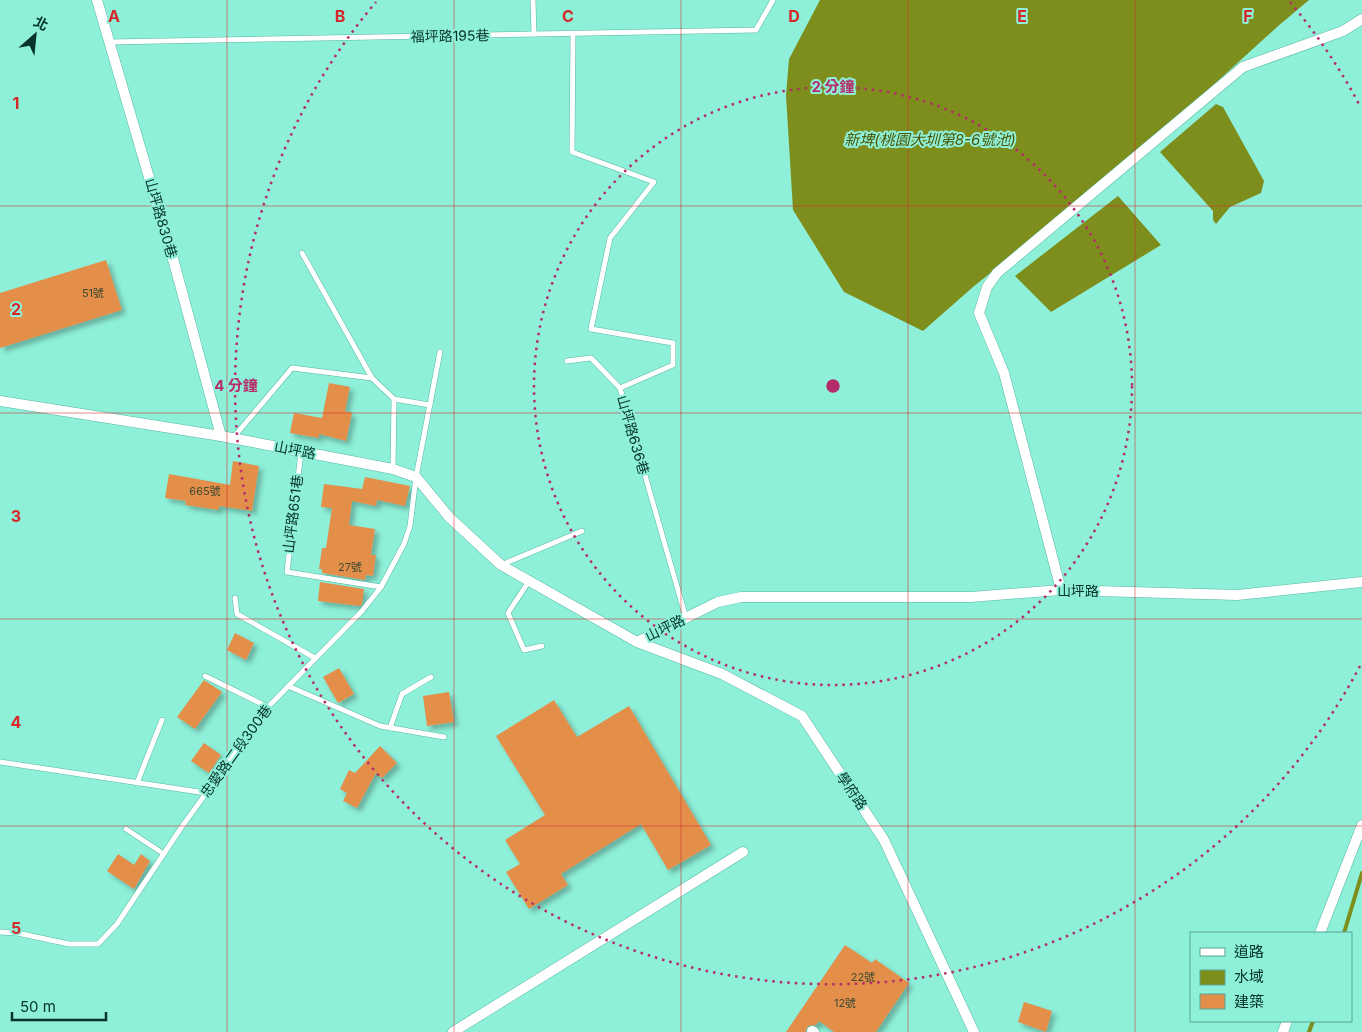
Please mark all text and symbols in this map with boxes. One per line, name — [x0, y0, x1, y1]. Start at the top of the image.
text: A — [108, 6, 120, 26]
text: B — [335, 6, 345, 26]
text: C — [562, 6, 574, 26]
text: D — [788, 6, 800, 26]
text: E — [1017, 6, 1027, 26]
text: F — [1243, 6, 1253, 26]
north arrow — [10, 10, 60, 60]
text: 北 — [31, 12, 51, 34]
street label: 福坪路195巷 — [410, 26, 490, 45]
text: 2 分鐘 — [811, 77, 855, 96]
text: 1 — [13, 93, 19, 113]
water label: 新埤(桃園大圳第8-6號池) — [844, 130, 1016, 149]
street label: 山坪路830巷 — [142, 176, 181, 260]
house number: 51號 — [82, 286, 104, 300]
text: 2 — [11, 299, 21, 319]
text: 4 分鐘 — [214, 376, 258, 395]
centre of rings — [824, 377, 842, 395]
street label: 山坪路636巷 — [614, 393, 653, 477]
street label: 山坪路 — [273, 437, 317, 462]
street label: 山坪路651巷 — [279, 474, 306, 554]
house number: 665號 — [189, 484, 221, 498]
text: 3 — [11, 506, 21, 526]
house number: 27號 — [338, 560, 362, 574]
street label: 山坪路 — [1057, 582, 1099, 599]
street label: 山坪路 — [642, 611, 687, 644]
street label: 忠愛路二段300巷 — [196, 701, 275, 800]
text: 4 — [11, 712, 22, 732]
street label: 學府路 — [834, 769, 871, 813]
text: 5 — [11, 918, 21, 938]
legend — [1190, 932, 1352, 1022]
text: 道路 — [1234, 942, 1264, 961]
text: 水域 — [1234, 967, 1264, 986]
house number: 22號 — [851, 970, 875, 984]
scale bar — [12, 990, 106, 1022]
text: 建築 — [1234, 992, 1264, 1011]
house number: 12號 — [834, 996, 856, 1010]
text: 50 m — [20, 997, 56, 1016]

